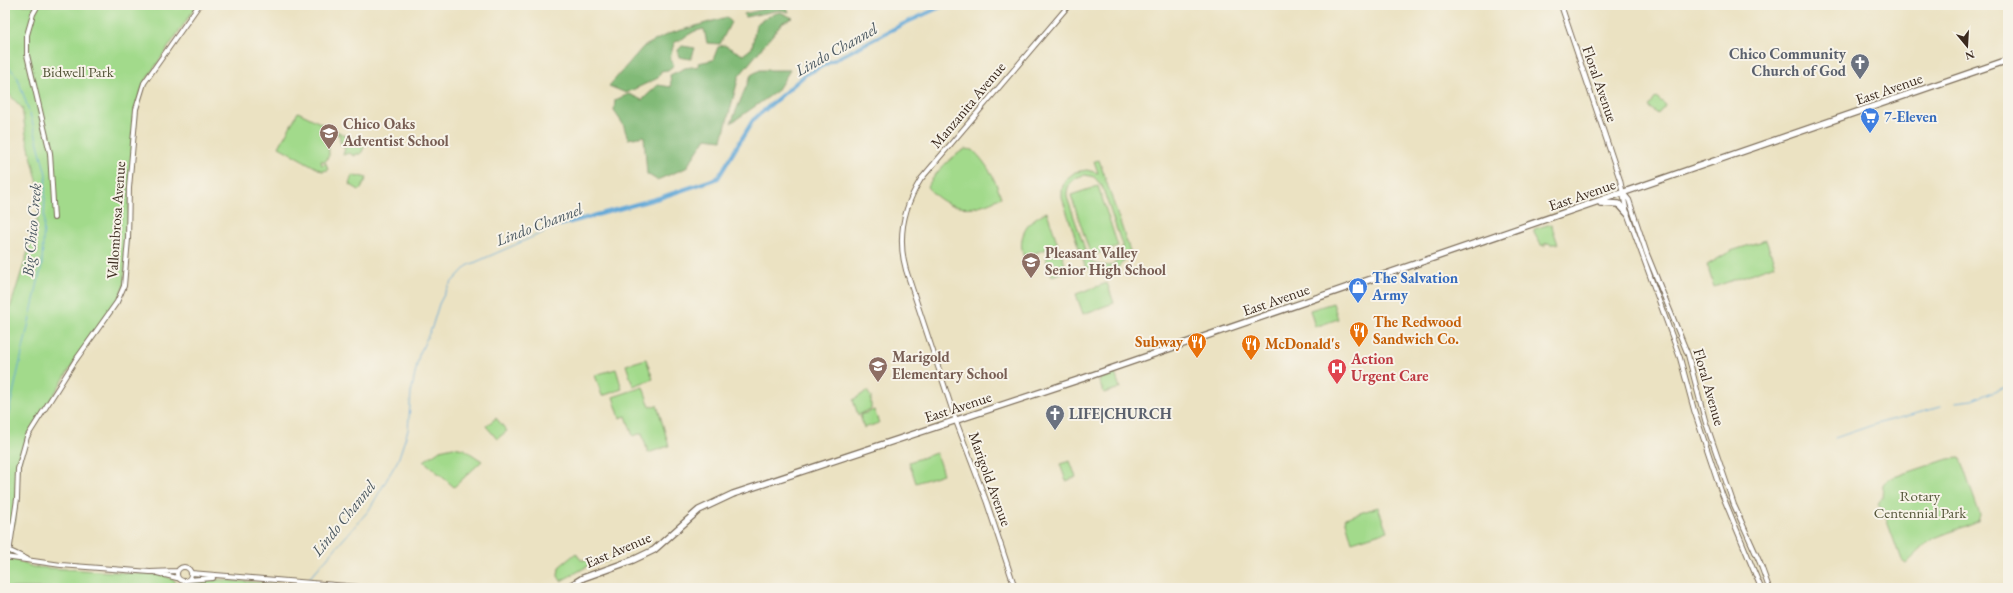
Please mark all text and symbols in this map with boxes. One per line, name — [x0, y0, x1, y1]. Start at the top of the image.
water label: Lindo Channel — [790, 18, 882, 81]
north arrow — [1947, 26, 1987, 66]
street label: Floral Avenue — [1579, 43, 1622, 125]
place label: Chico Community Church of God — [1729, 44, 1847, 80]
text: N — [1964, 47, 1976, 64]
church icon: Chico Community Church of God — [1849, 52, 1871, 80]
street label: Manzanita Avenue — [926, 57, 1009, 152]
park label: Bidwell Park — [42, 62, 115, 81]
street label: East Avenue — [1853, 68, 1925, 109]
supermarket icon: 7-Eleven — [1859, 106, 1881, 134]
place label: 7-Eleven — [1884, 107, 1938, 126]
place label: Chico Oaks Adventist School — [342, 114, 450, 150]
school or university icon: Chico Oaks Adventist School — [318, 122, 340, 150]
street label: Vallombrosa Avenue — [102, 160, 129, 279]
street label: East Avenue — [1546, 174, 1618, 215]
water label: Big Chico Creek — [17, 182, 46, 279]
water label: Lindo Channel — [492, 198, 586, 251]
place label: Pleasant Valley Senior High School — [1045, 243, 1167, 279]
school or university icon: Pleasant Valley Senior High School — [1020, 251, 1042, 279]
place label: The Salvation Army — [1371, 268, 1459, 304]
shop icon: The Salvation Army — [1347, 276, 1369, 304]
street label: East Avenue — [1240, 279, 1312, 320]
place label: The Redwood Sandwich Co. — [1373, 312, 1462, 348]
restaurant icon: The Redwood Sandwich Co. — [1348, 320, 1370, 348]
restaurant icon: Subway — [1186, 331, 1208, 359]
place label: Subway — [1135, 332, 1184, 351]
restaurant icon: McDonald's — [1240, 333, 1262, 361]
place label: McDonald's — [1265, 334, 1340, 353]
street label: Floral Avenue — [1689, 346, 1730, 428]
place label: Marigold Elementary School — [892, 347, 1009, 383]
place label: Action Urgent Care — [1350, 349, 1429, 385]
school or university icon: Marigold Elementary School — [867, 355, 889, 383]
hospital icon: Action Urgent Care — [1326, 357, 1348, 385]
street label: East Avenue — [922, 387, 994, 426]
church icon: LIFE|CHURCH — [1044, 403, 1066, 431]
place label: LIFE|CHURCH — [1069, 404, 1172, 423]
street label: Marigold Avenue — [965, 429, 1016, 529]
water label: Lindo Channel — [306, 476, 381, 561]
park label: Rotary Centennial Park — [1874, 486, 1967, 522]
street label: East Avenue — [582, 527, 654, 572]

